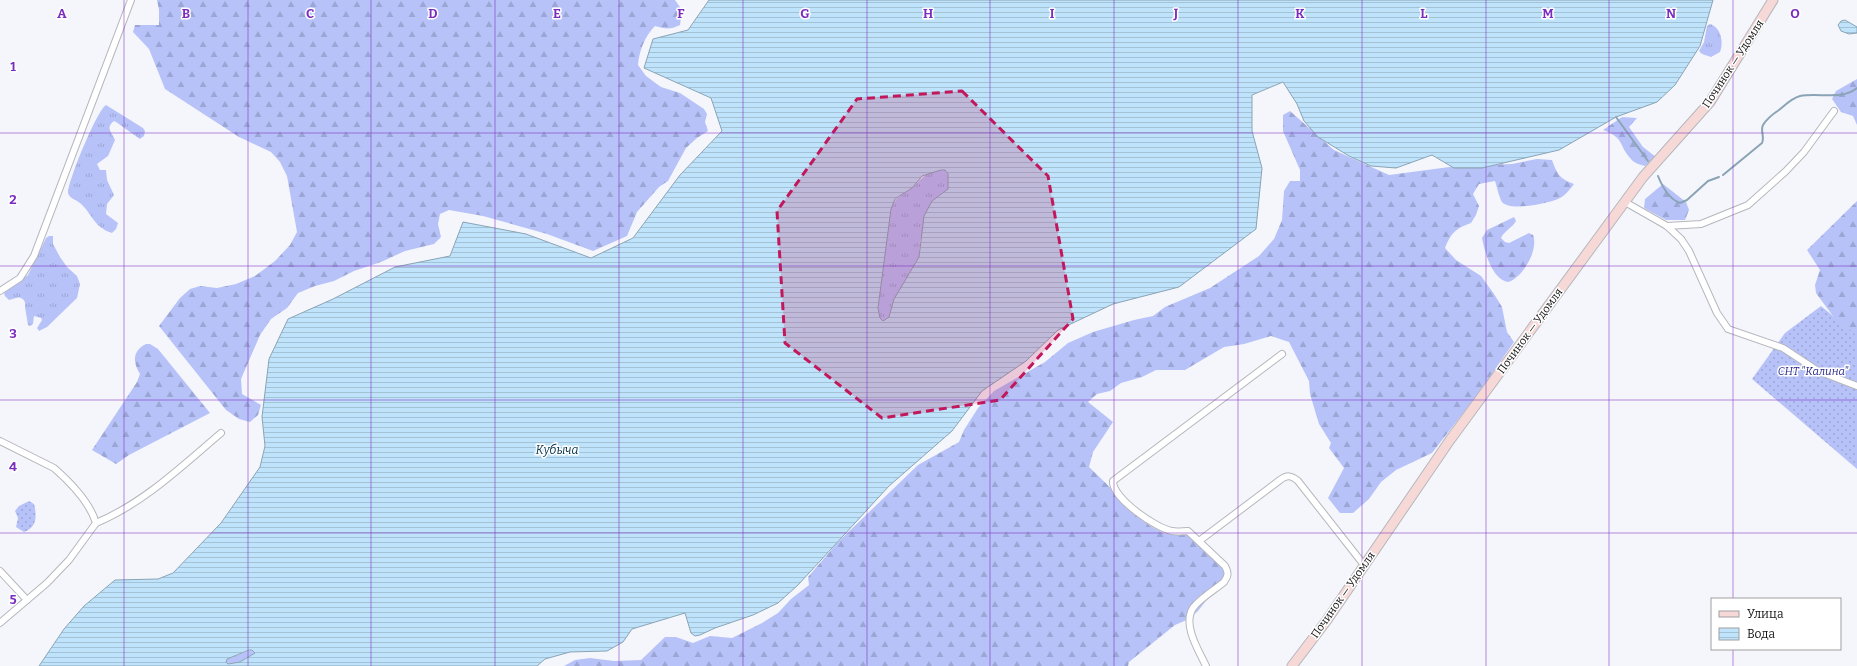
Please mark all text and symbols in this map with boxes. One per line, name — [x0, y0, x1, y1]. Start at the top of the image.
text: A — [57, 6, 67, 21]
text: B — [182, 6, 190, 21]
text: C — [306, 6, 314, 21]
text: D — [428, 6, 438, 21]
text: E — [553, 6, 561, 21]
text: F — [677, 6, 685, 21]
text: G — [800, 6, 810, 21]
text: H — [923, 6, 933, 21]
text: I — [1050, 6, 1055, 21]
text: J — [1173, 6, 1179, 21]
text: K — [1295, 6, 1305, 21]
text: L — [1420, 6, 1428, 21]
text: M — [1542, 6, 1554, 21]
text: N — [1666, 6, 1676, 21]
text: O — [1790, 6, 1800, 21]
street label: Починок — Удомля — [1700, 18, 1766, 110]
text: 1 — [10, 59, 16, 74]
text: 2 — [9, 192, 17, 207]
street label: Починок — Удомля — [1495, 286, 1565, 376]
text: 3 — [9, 326, 17, 341]
park label: СНТ "Калина" — [1778, 365, 1849, 378]
water label: Кубыча — [535, 443, 579, 457]
text: 4 — [9, 459, 17, 474]
street label: Починок — Удомля — [1308, 549, 1378, 641]
text: 5 — [9, 592, 17, 607]
legend — [1711, 598, 1841, 650]
text: Улица — [1747, 607, 1784, 621]
text: Вода — [1747, 627, 1776, 641]

